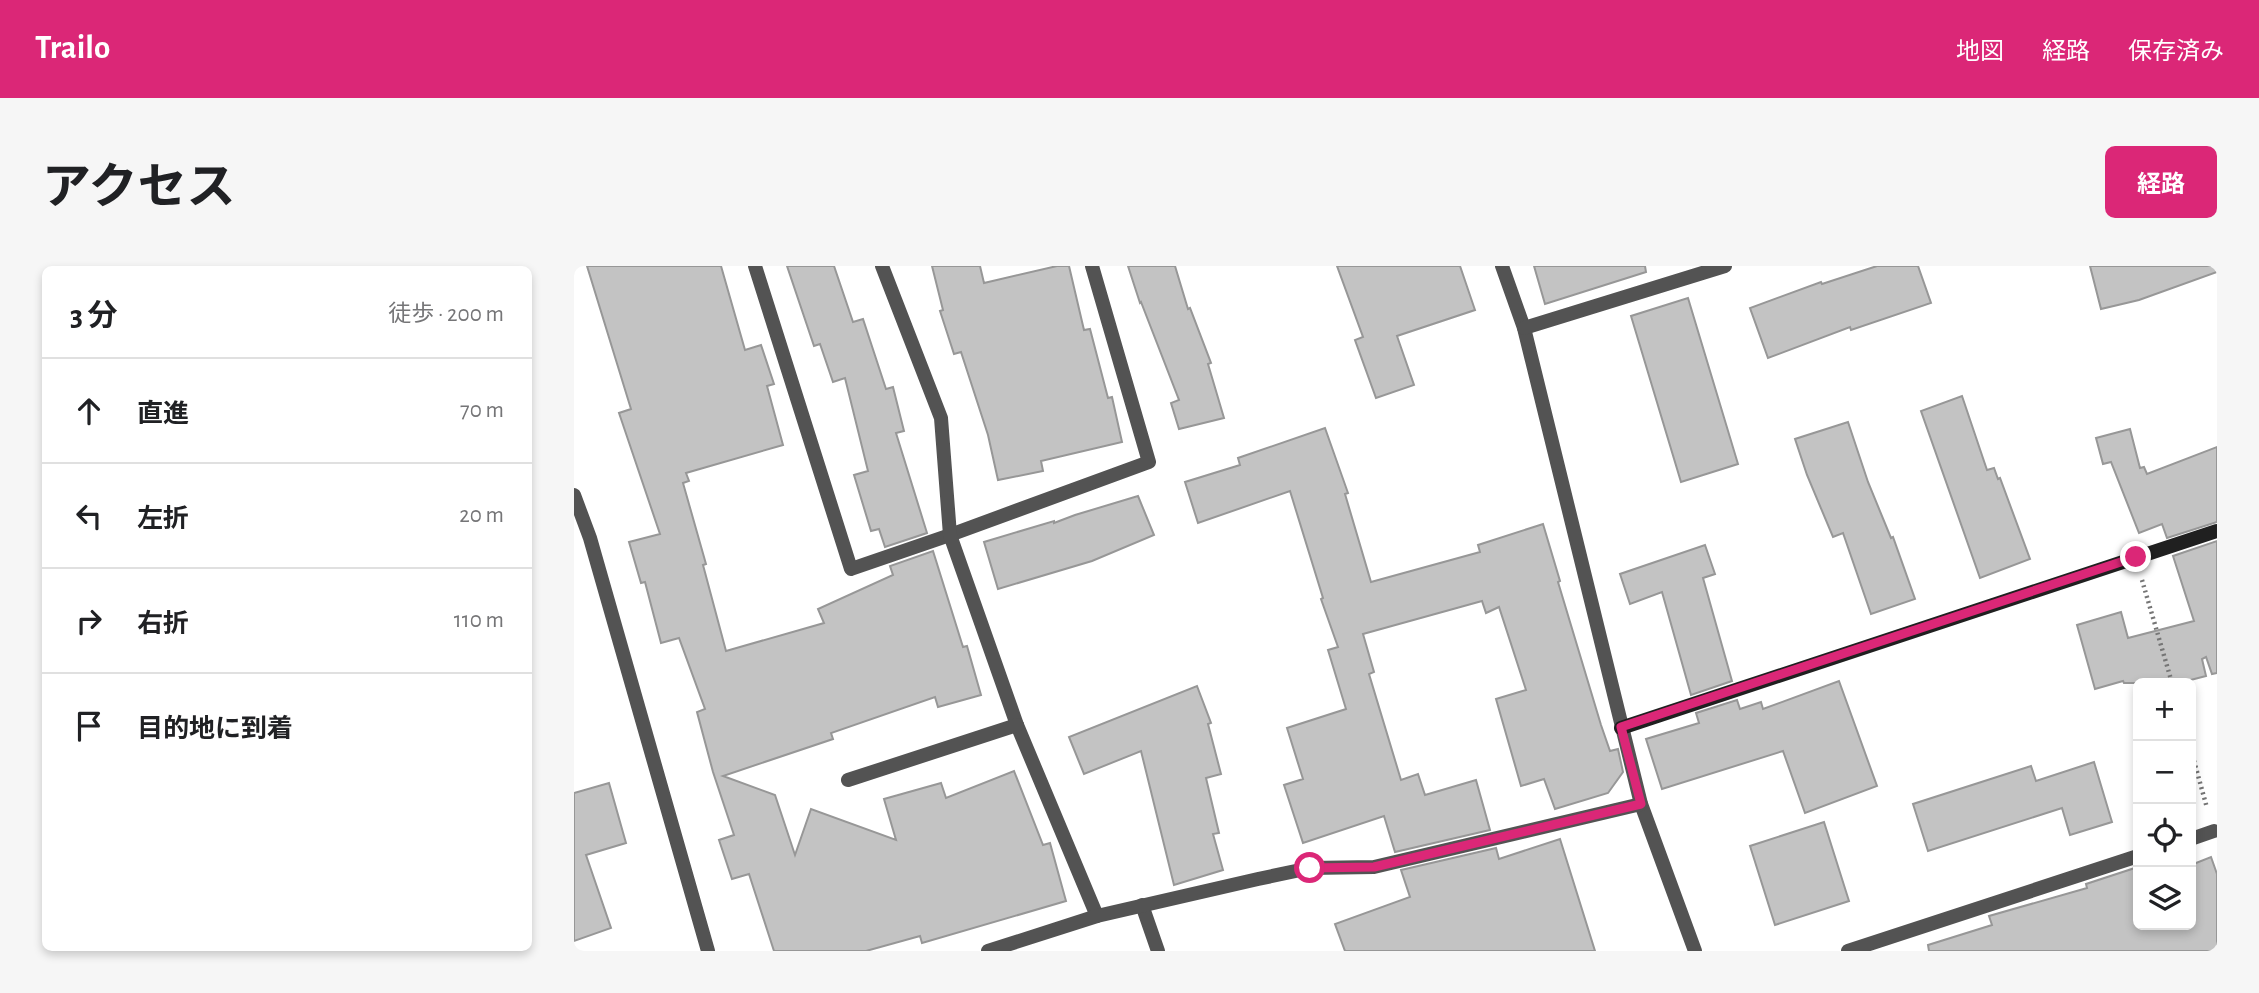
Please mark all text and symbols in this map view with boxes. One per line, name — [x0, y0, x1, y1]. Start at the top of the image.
text: Trailo — [35, 32, 110, 65]
text: 地図 — [1956, 40, 2004, 64]
text: 経路 — [2042, 40, 2090, 64]
text: 保存済み — [2128, 40, 2224, 64]
button: 経路 — [2105, 146, 2217, 218]
text: アクセス — [42, 164, 236, 213]
text: 3 分 — [70, 301, 117, 331]
text: 徒歩 · 200 m — [388, 303, 504, 326]
icon: ahead — [70, 392, 108, 430]
text: 70 m — [460, 399, 504, 422]
text: 直進 — [137, 401, 189, 427]
icon: left — [70, 497, 108, 535]
text: 20 m — [459, 504, 504, 527]
text: 左折 — [137, 506, 189, 532]
route end — [2120, 541, 2151, 572]
icon: right — [70, 602, 108, 640]
text: 110 m — [454, 609, 504, 632]
text: 右折 — [137, 611, 189, 637]
map controls — [2133, 678, 2196, 930]
button: + — [2133, 678, 2196, 741]
icon: arrive — [70, 707, 108, 745]
text: 目的地に到着 — [137, 716, 293, 742]
button: − — [2133, 741, 2196, 804]
button: locate — [2133, 804, 2196, 867]
route start — [1294, 852, 1325, 883]
button: layers — [2133, 867, 2196, 930]

